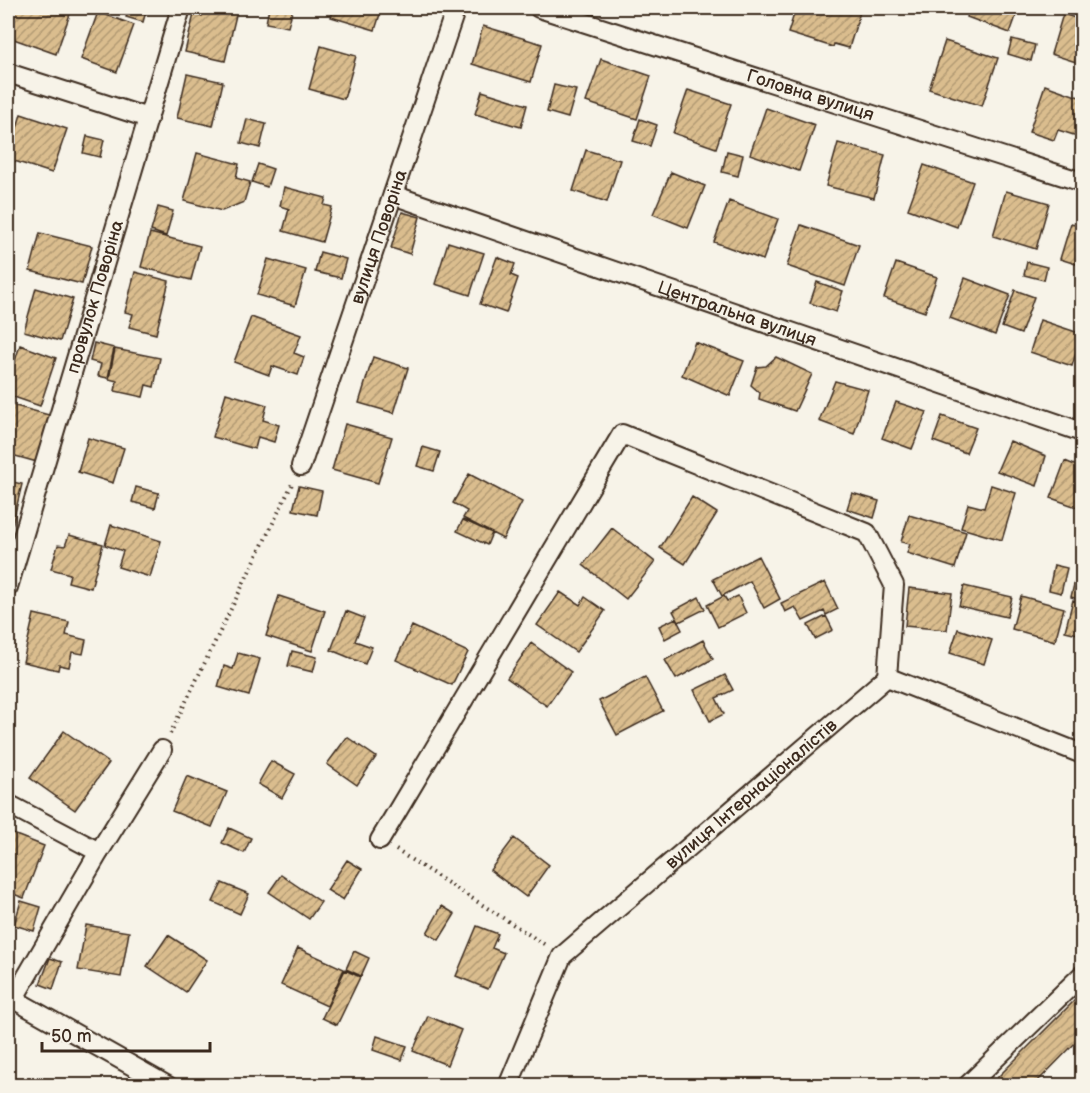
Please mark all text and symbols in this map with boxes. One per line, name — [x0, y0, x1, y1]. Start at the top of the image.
street label: Головна вулиця — [744, 65, 877, 125]
street label: вулиця Поворіна — [346, 166, 411, 307]
street label: провулок Поворіна — [62, 217, 128, 376]
street label: Центральна вулиця — [655, 276, 819, 350]
street label: вулиця Інтернаціоналістів — [661, 714, 842, 873]
scale bar — [42, 1015, 210, 1053]
text: 50 m — [51, 1026, 92, 1047]

